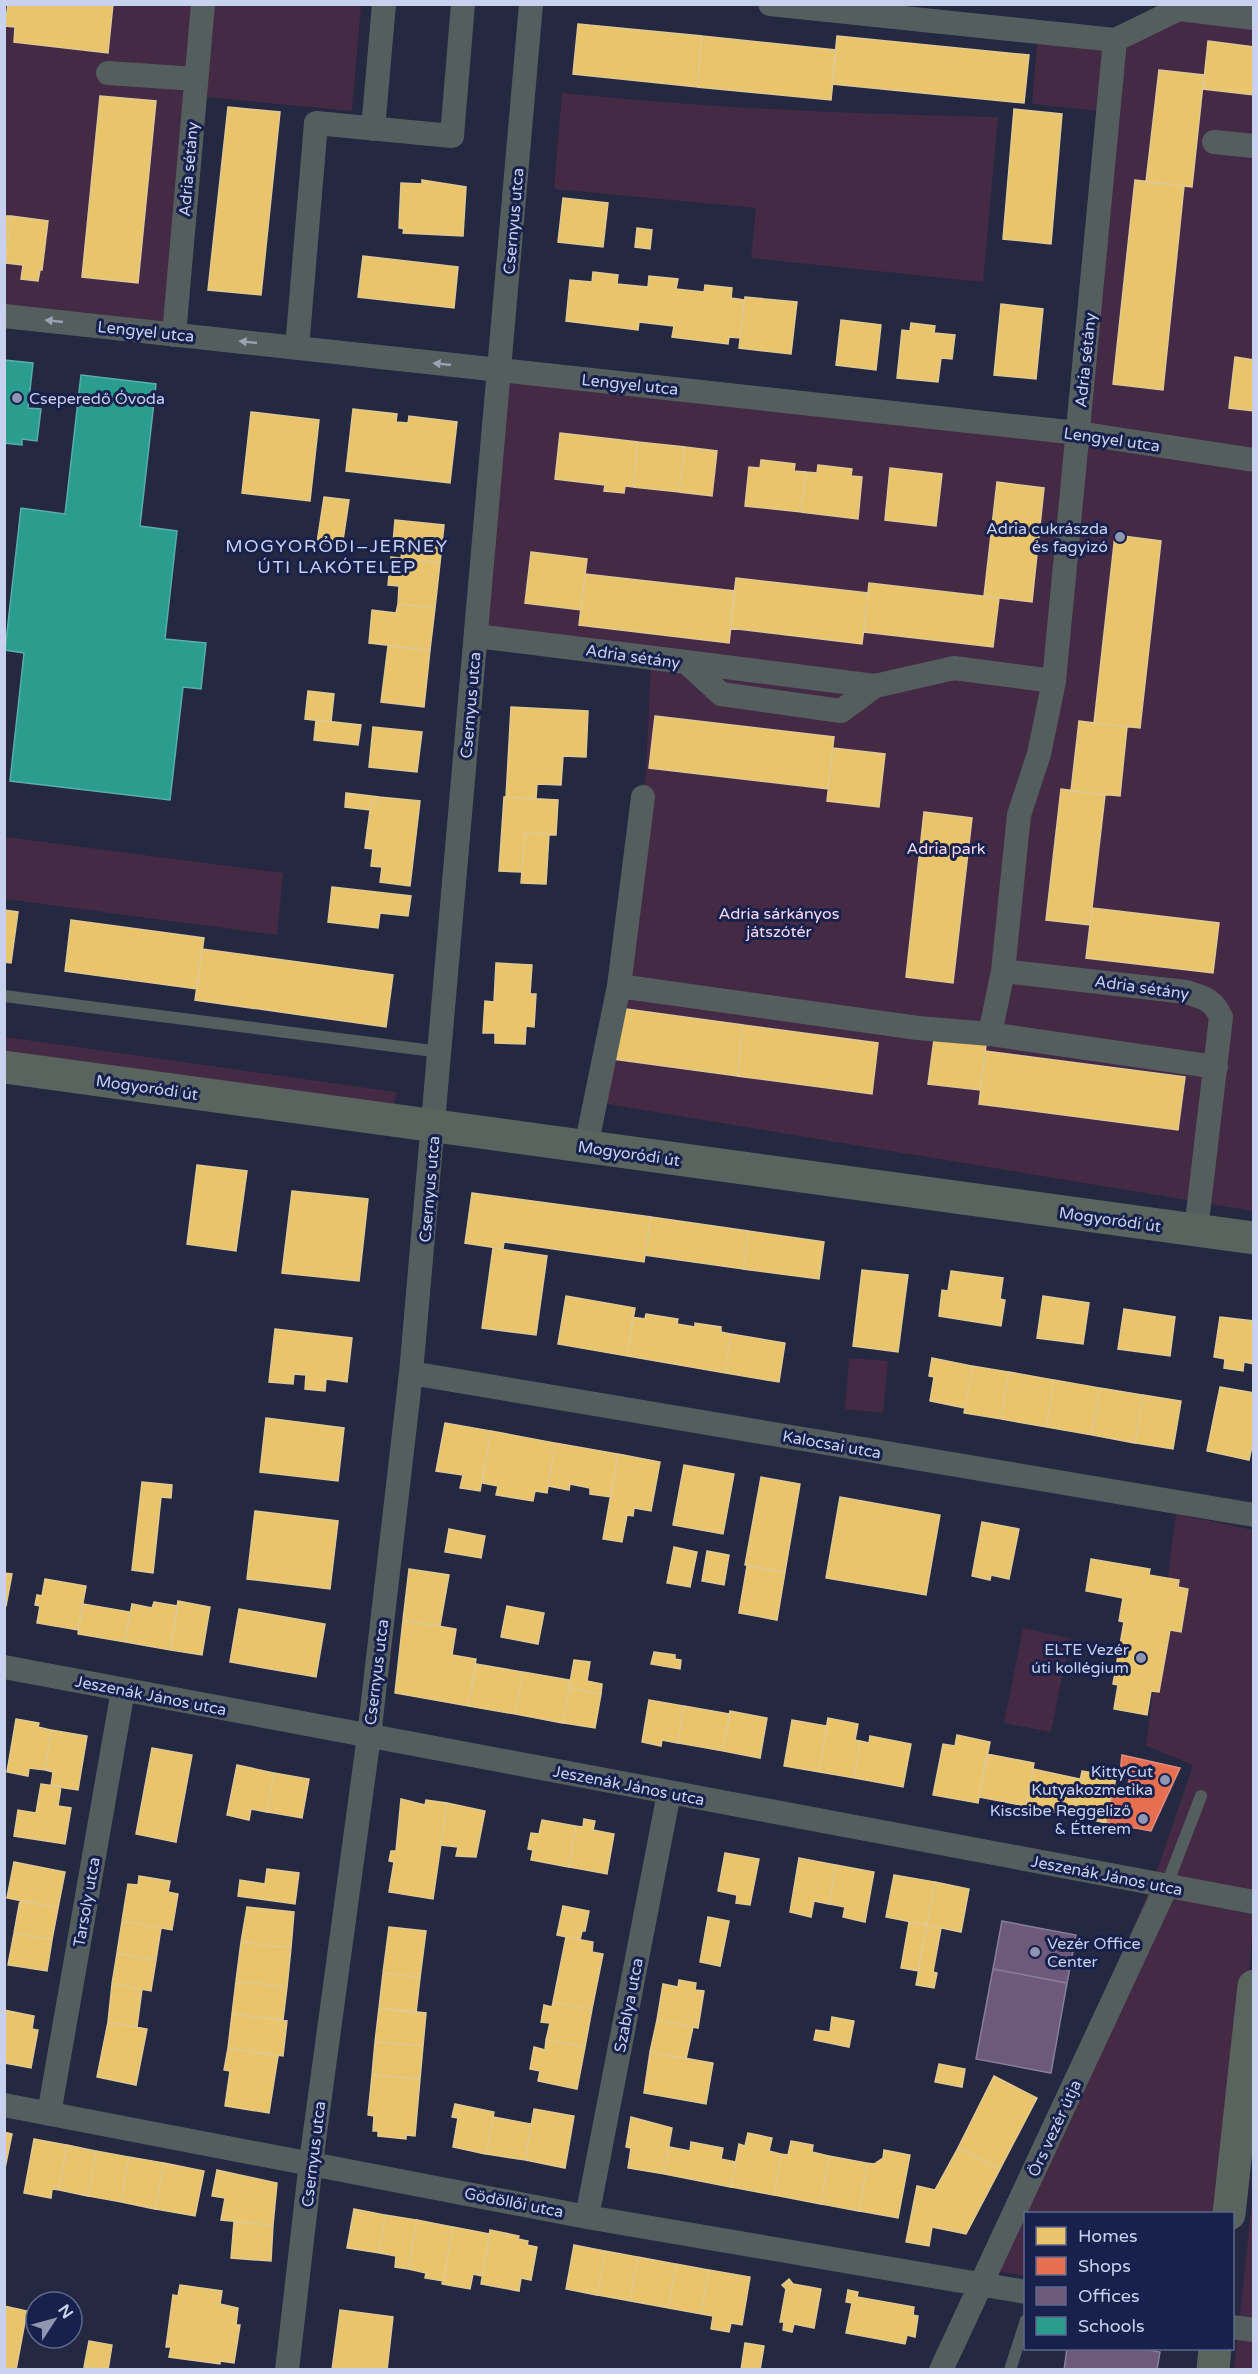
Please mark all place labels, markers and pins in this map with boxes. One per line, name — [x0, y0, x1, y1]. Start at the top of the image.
place label: Cseperedő Óvoda — [29, 389, 165, 409]
marker: Cseperedő Óvoda — [10, 391, 24, 405]
place label: Adria cukrászda és fagyizó — [986, 519, 1108, 557]
marker: Adria cukrászda és fagyizó — [1113, 530, 1127, 544]
place label: ELTE Vezér úti kollégium — [1031, 1640, 1130, 1678]
marker: ELTE Vezér úti kollégium — [1134, 1651, 1148, 1665]
place label: KittyCut Kutyakozmetika — [1031, 1762, 1153, 1800]
marker: KittyCut Kutyakozmetika — [1158, 1773, 1172, 1787]
place label: Kiscsibe Reggeliző & Étterem — [990, 1801, 1131, 1839]
marker: Kiscsibe Reggeliző & Étterem — [1136, 1812, 1150, 1826]
place label: Vezér Office Center — [1047, 1934, 1141, 1972]
marker: Vezér Office Center — [1028, 1945, 1042, 1959]

